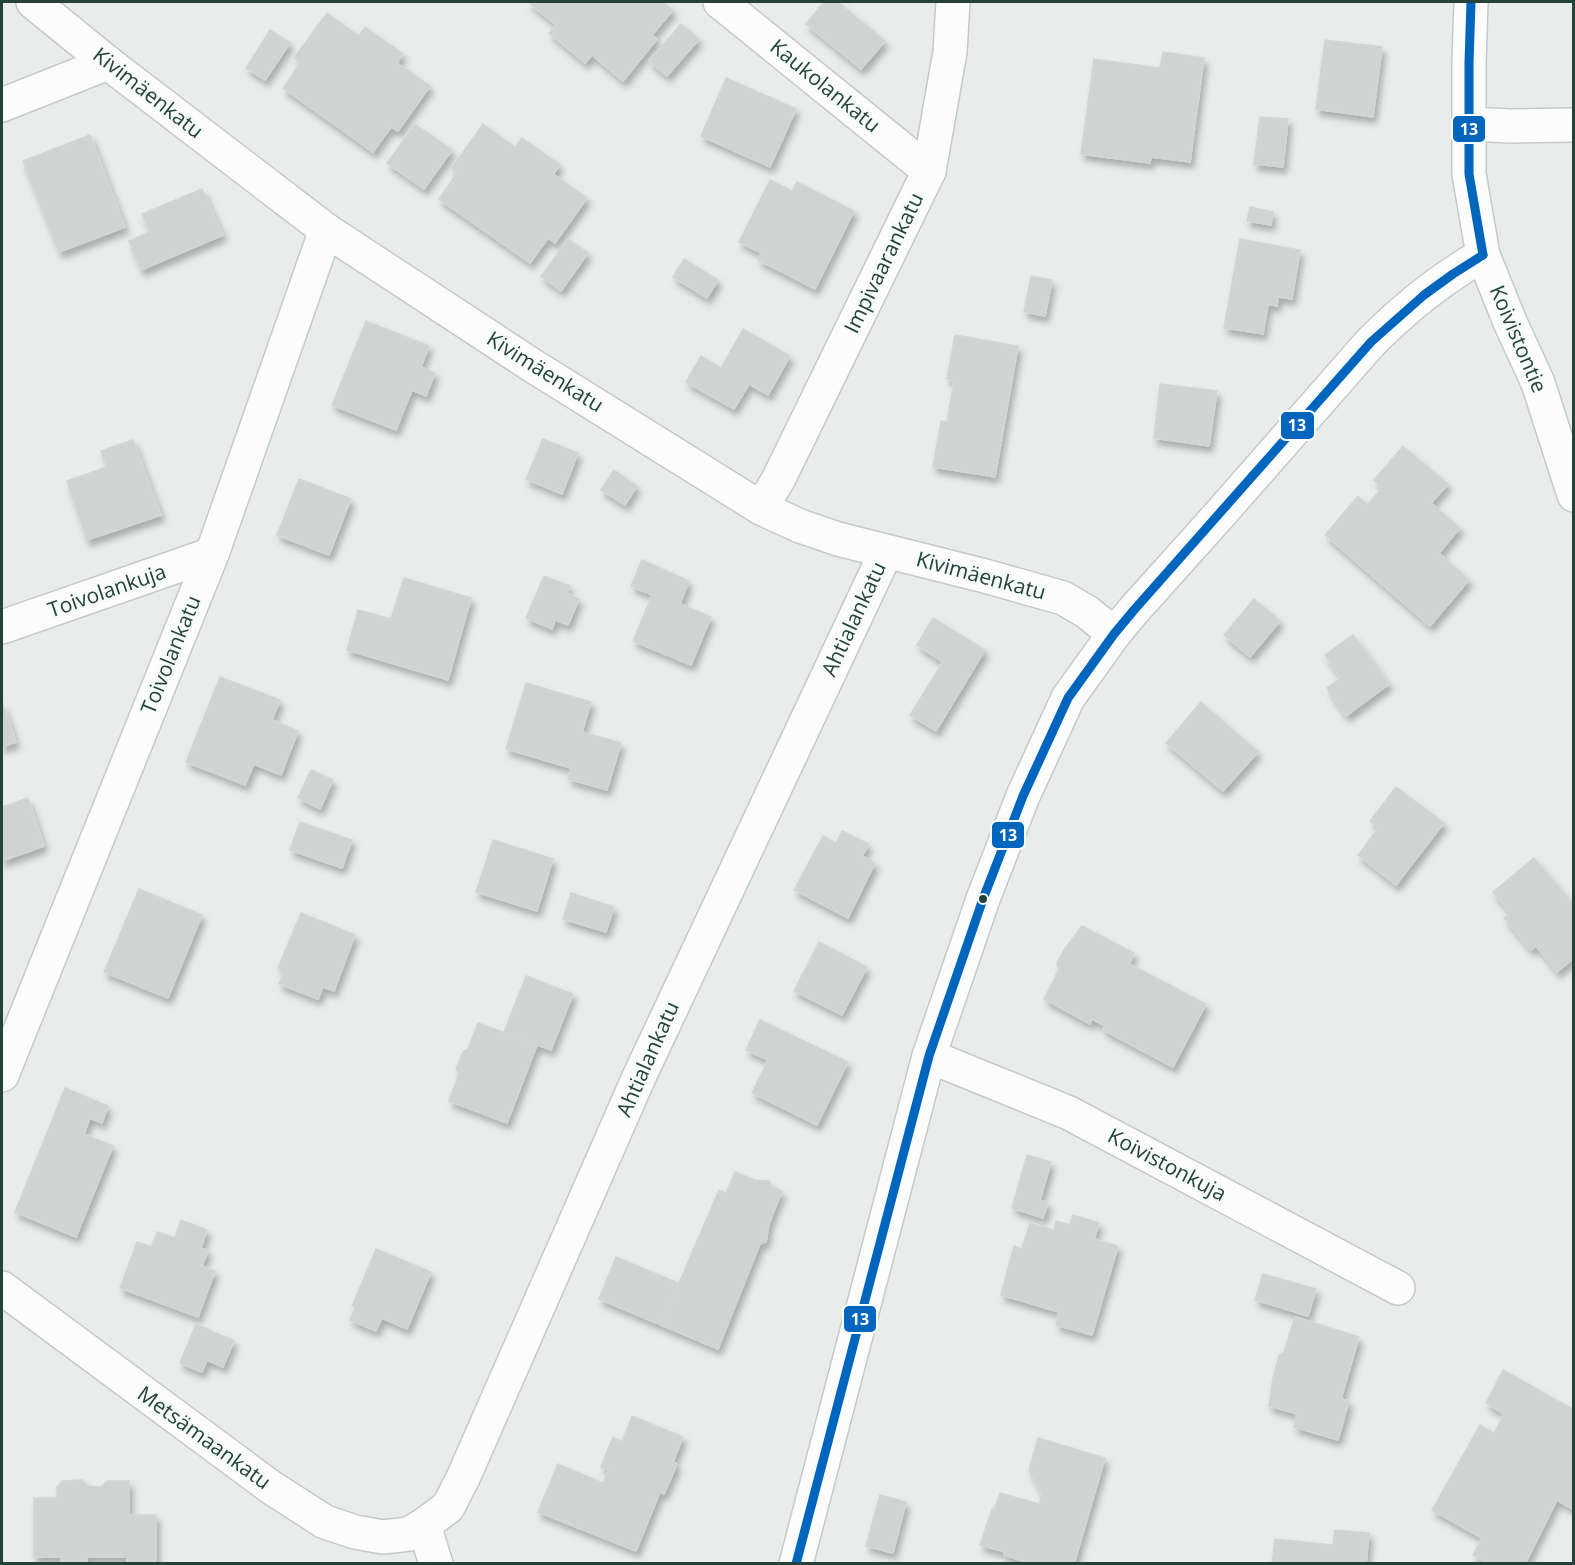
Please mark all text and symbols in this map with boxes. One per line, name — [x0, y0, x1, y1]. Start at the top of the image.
street label: Kaukolankatu — [765, 32, 887, 138]
street label: Kivimäenkatu — [88, 40, 210, 144]
line badge: 13 — [1452, 115, 1486, 143]
text: 13 — [1460, 118, 1478, 140]
street label: Impivaarankatu — [837, 187, 929, 338]
street label: Koivistontie — [1484, 281, 1554, 397]
street label: Kivimäenkatu — [482, 324, 609, 418]
line badge: 13 — [1280, 411, 1315, 440]
text: 13 — [1288, 414, 1306, 436]
street label: Kivimäenkatu — [913, 544, 1049, 606]
street label: Toivolankuja — [44, 557, 170, 623]
street label: Ahtialankatu — [814, 557, 892, 680]
street label: Toivolankatu — [134, 591, 207, 718]
line badge: 13 — [991, 821, 1025, 849]
text: 13 — [999, 824, 1017, 846]
unlabelled marker — [977, 893, 989, 905]
street label: Ahtialankatu — [609, 996, 685, 1121]
street label: Koivistonkuja — [1103, 1121, 1232, 1207]
line badge: 13 — [843, 1305, 877, 1333]
text: 13 — [851, 1308, 869, 1330]
street label: Metsämaankatu — [132, 1379, 277, 1495]

